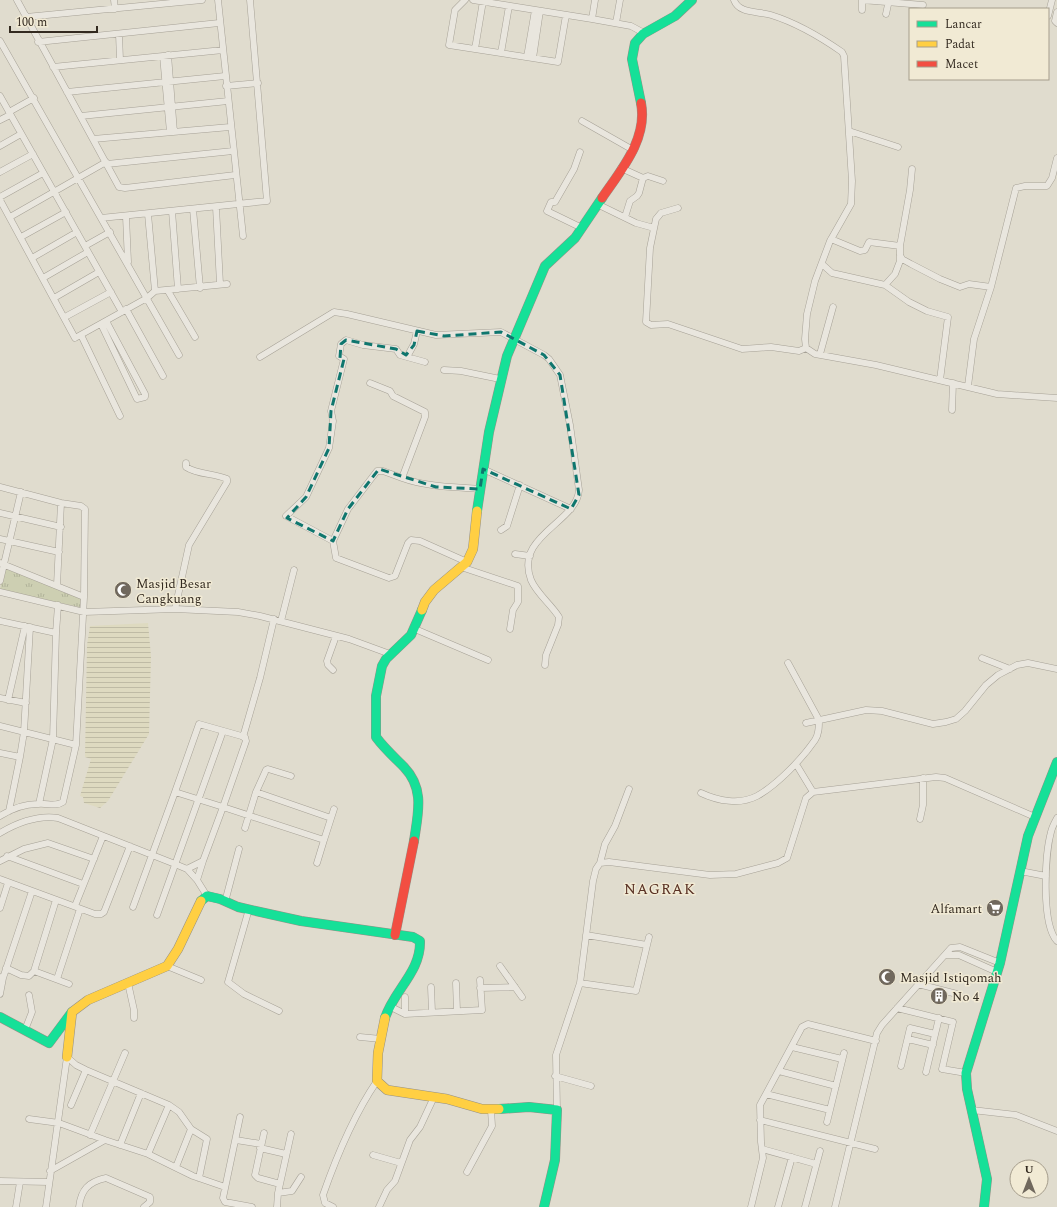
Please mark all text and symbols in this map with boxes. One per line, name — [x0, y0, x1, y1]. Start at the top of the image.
scale bar — [10, 8, 97, 34]
legend — [909, 8, 1049, 80]
text: 100 m — [16, 13, 47, 32]
text: Lancar — [945, 15, 982, 34]
text: Padat — [945, 35, 975, 54]
text: Macet — [945, 55, 978, 74]
place label: Masjid Besar Cangkuang — [136, 574, 211, 609]
mosque icon: Masjid Besar Cangkuang — [113, 580, 133, 600]
district label: NAGRAK — [624, 878, 696, 901]
supermarket icon: Alfamart — [985, 898, 1005, 918]
place label: Alfamart — [931, 899, 982, 919]
mosque icon: Masjid Istiqomah — [877, 967, 897, 987]
place label: Masjid Istiqomah — [900, 968, 1002, 988]
building icon: No 4 — [929, 986, 949, 1006]
place label: No 4 — [952, 987, 980, 1007]
north arrow — [1009, 1159, 1049, 1199]
text: U — [1024, 1161, 1034, 1178]

